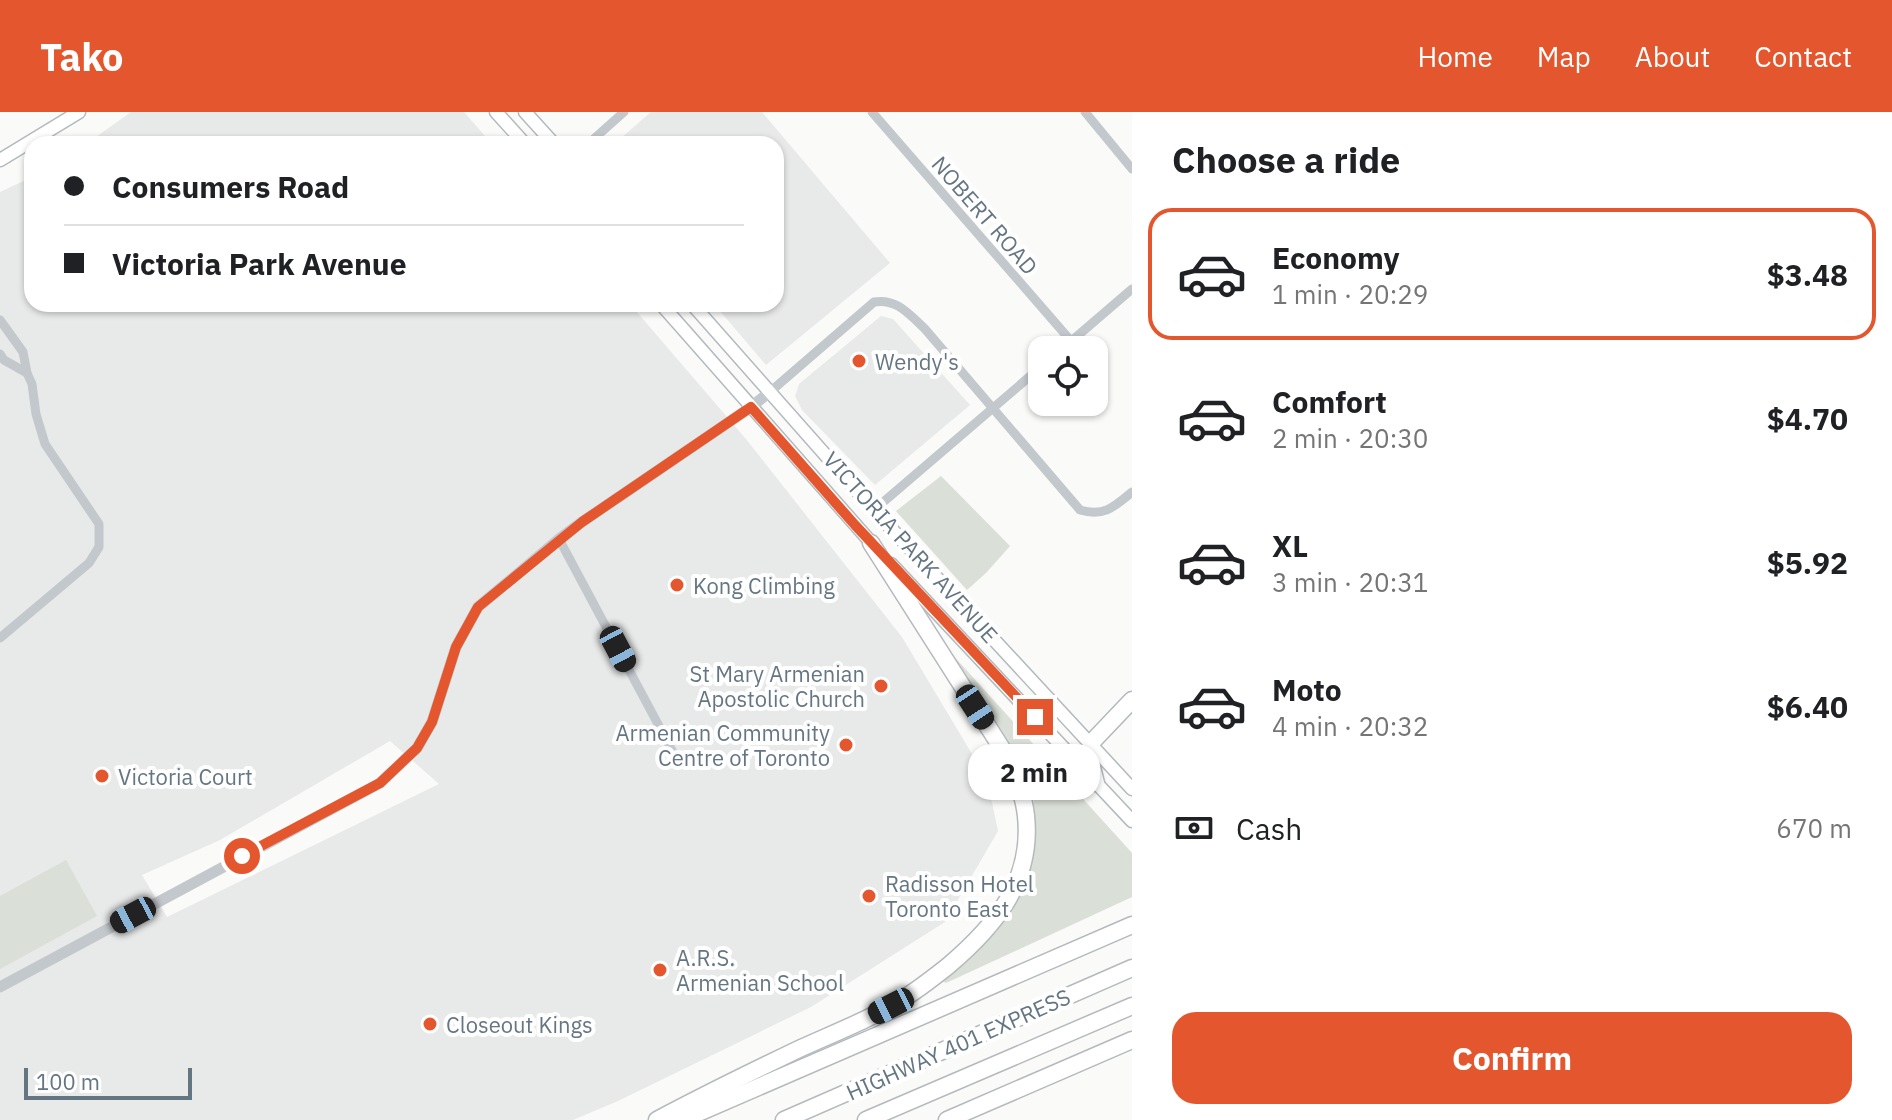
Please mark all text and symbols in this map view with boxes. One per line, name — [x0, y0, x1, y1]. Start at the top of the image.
text: Tako — [40, 32, 124, 81]
text: Home — [1417, 38, 1493, 75]
text: Map — [1537, 38, 1591, 75]
text: About — [1635, 38, 1710, 75]
text: Contact — [1754, 38, 1852, 75]
text: Choose a ride — [1172, 136, 1400, 183]
street label: NOBERT ROAD — [926, 150, 1044, 280]
text: Consumers Road — [112, 167, 349, 206]
icon: car — [1176, 238, 1248, 310]
text: Economy — [1272, 238, 1400, 277]
text: Victoria Park Avenue — [112, 244, 407, 283]
text: $3.48 — [1767, 255, 1848, 294]
text: 1 min · 20:29 — [1272, 277, 1428, 311]
map controls — [1028, 336, 1108, 416]
button: locate — [1028, 336, 1108, 416]
place label: Wendy's — [875, 347, 959, 376]
marker: Wendy's — [850, 352, 868, 370]
icon: car — [1176, 382, 1248, 454]
text: Comfort — [1272, 382, 1387, 421]
text: $4.70 — [1767, 399, 1848, 438]
text: 2 min · 20:30 — [1272, 421, 1428, 455]
street label: VICTORIA PARK AVENUE — [817, 445, 1005, 649]
icon: car — [1176, 526, 1248, 598]
text: XL — [1272, 526, 1308, 565]
text: $5.92 — [1767, 543, 1848, 582]
text: 3 min · 20:31 — [1272, 565, 1428, 599]
place label: Kong Climbing — [693, 571, 835, 600]
marker: Kong Climbing — [668, 576, 686, 594]
car — [596, 622, 640, 676]
place label: St Mary Armenian Apostolic Church — [690, 659, 865, 713]
icon: car — [1176, 670, 1248, 742]
text: Moto — [1272, 670, 1342, 709]
marker: St Mary Armenian Apostolic Church — [872, 677, 890, 695]
car — [952, 680, 998, 734]
text: $6.40 — [1767, 687, 1848, 726]
route end — [1017, 699, 1053, 735]
text: 4 min · 20:32 — [1272, 709, 1428, 743]
place label: Armenian Community Centre of Toronto — [616, 718, 830, 772]
marker: Armenian Community Centre of Toronto — [837, 736, 855, 754]
callout: 2 min — [969, 745, 1101, 801]
text: 2 min — [1000, 755, 1068, 789]
place label: Victoria Court — [118, 762, 253, 791]
marker: Victoria Court — [93, 767, 111, 785]
icon: cash — [1172, 806, 1216, 850]
text: Cash — [1236, 809, 1302, 848]
text: 670 m — [1776, 811, 1852, 845]
route start — [224, 838, 260, 874]
place label: Radisson Hotel Toronto East — [885, 869, 1034, 923]
marker: Radisson Hotel Toronto East — [860, 887, 878, 905]
car — [106, 893, 160, 937]
place label: A.R.S. Armenian School — [676, 943, 844, 997]
marker: A.R.S. Armenian School — [651, 961, 669, 979]
street label: HIGHWAY 401 EXPRESS — [841, 981, 1075, 1107]
car — [864, 984, 918, 1028]
place label: Closeout Kings — [446, 1010, 593, 1039]
button: Confirm — [1172, 1012, 1852, 1104]
marker: Closeout Kings — [421, 1015, 439, 1033]
scale bar — [24, 1064, 192, 1100]
text: 100 m — [36, 1067, 100, 1096]

